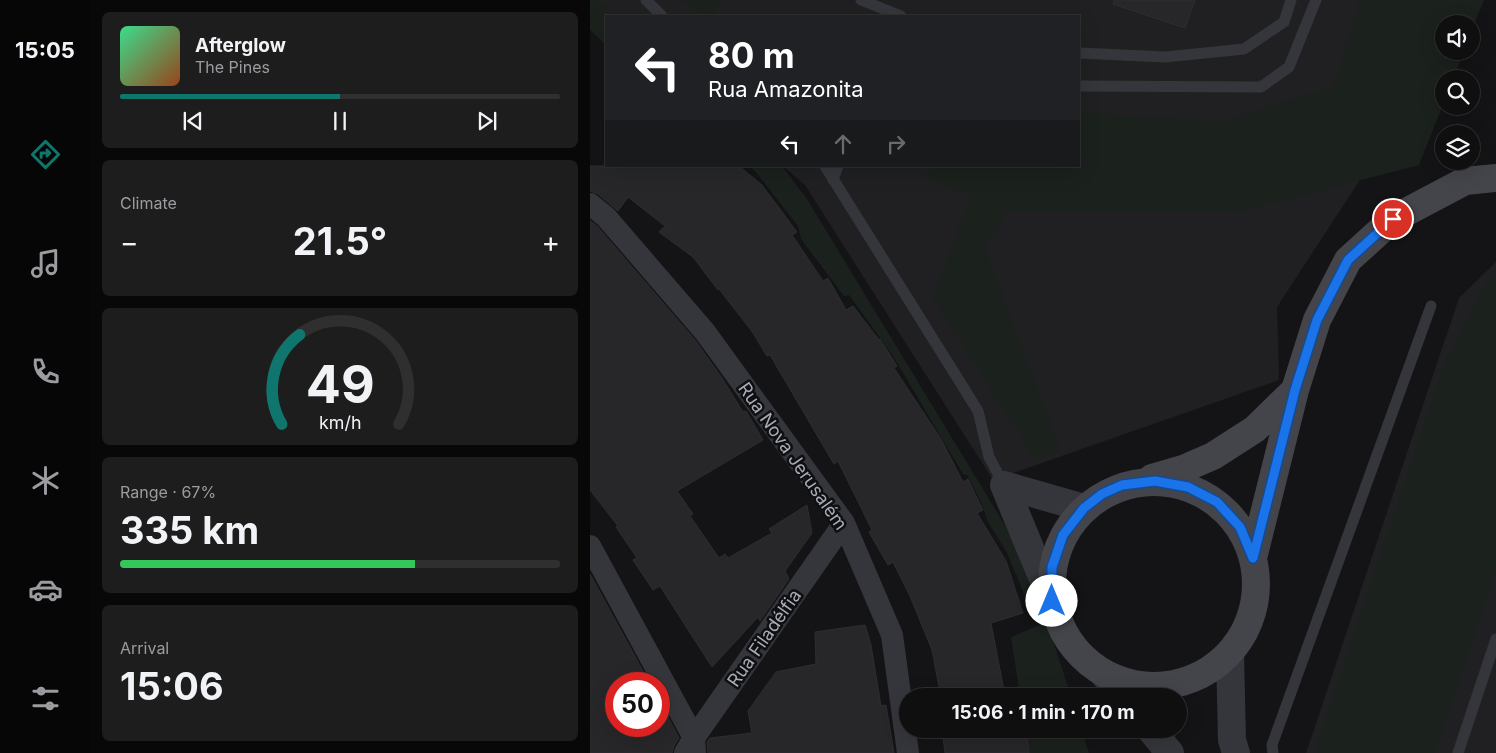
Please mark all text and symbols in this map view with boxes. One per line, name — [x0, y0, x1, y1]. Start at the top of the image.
map controls — [1435, 15, 1480, 170]
button: sound — [1435, 15, 1480, 60]
text: Afterglow — [195, 34, 286, 57]
text: 80 m — [708, 34, 795, 76]
icon: left — [625, 35, 690, 100]
text: 15:05 — [15, 37, 75, 63]
text: The Pines — [195, 57, 270, 77]
button: search — [1435, 70, 1480, 115]
text: Rua Amazonita — [708, 76, 864, 102]
icon: previous — [179, 107, 207, 135]
icon: pause — [326, 107, 354, 135]
icon: next — [473, 107, 501, 135]
button: layers — [1435, 125, 1480, 170]
icon: left — [776, 130, 804, 158]
icon: ahead — [829, 130, 857, 158]
icon: right — [882, 130, 910, 158]
icon: directions — [28, 137, 63, 172]
text: Climate — [120, 193, 177, 213]
pin — [1372, 198, 1414, 240]
icon: arrive — [1379, 205, 1407, 233]
text: 21.5° — [293, 218, 387, 264]
text: − — [120, 225, 139, 259]
text: + — [541, 225, 560, 259]
icon: music — [28, 246, 63, 281]
text: 49 — [306, 353, 374, 416]
icon: phone — [28, 354, 63, 389]
street label: Rua Nova Jerusalém — [734, 378, 852, 534]
text: km/h — [319, 412, 361, 433]
icon: climate — [28, 463, 63, 498]
text: Range · 67% — [120, 482, 216, 502]
text: 335 km — [120, 507, 259, 553]
icon: car — [28, 572, 63, 607]
position arrow — [1025, 574, 1077, 626]
street label: Rua Filadélfia — [723, 585, 805, 691]
text: Arrival — [120, 638, 169, 658]
text: 15:06 — [120, 663, 224, 709]
speed limit sign: 50 — [605, 672, 670, 737]
icon: filters — [28, 681, 63, 716]
text: 15:06 · 1 min · 170 m — [951, 701, 1135, 724]

